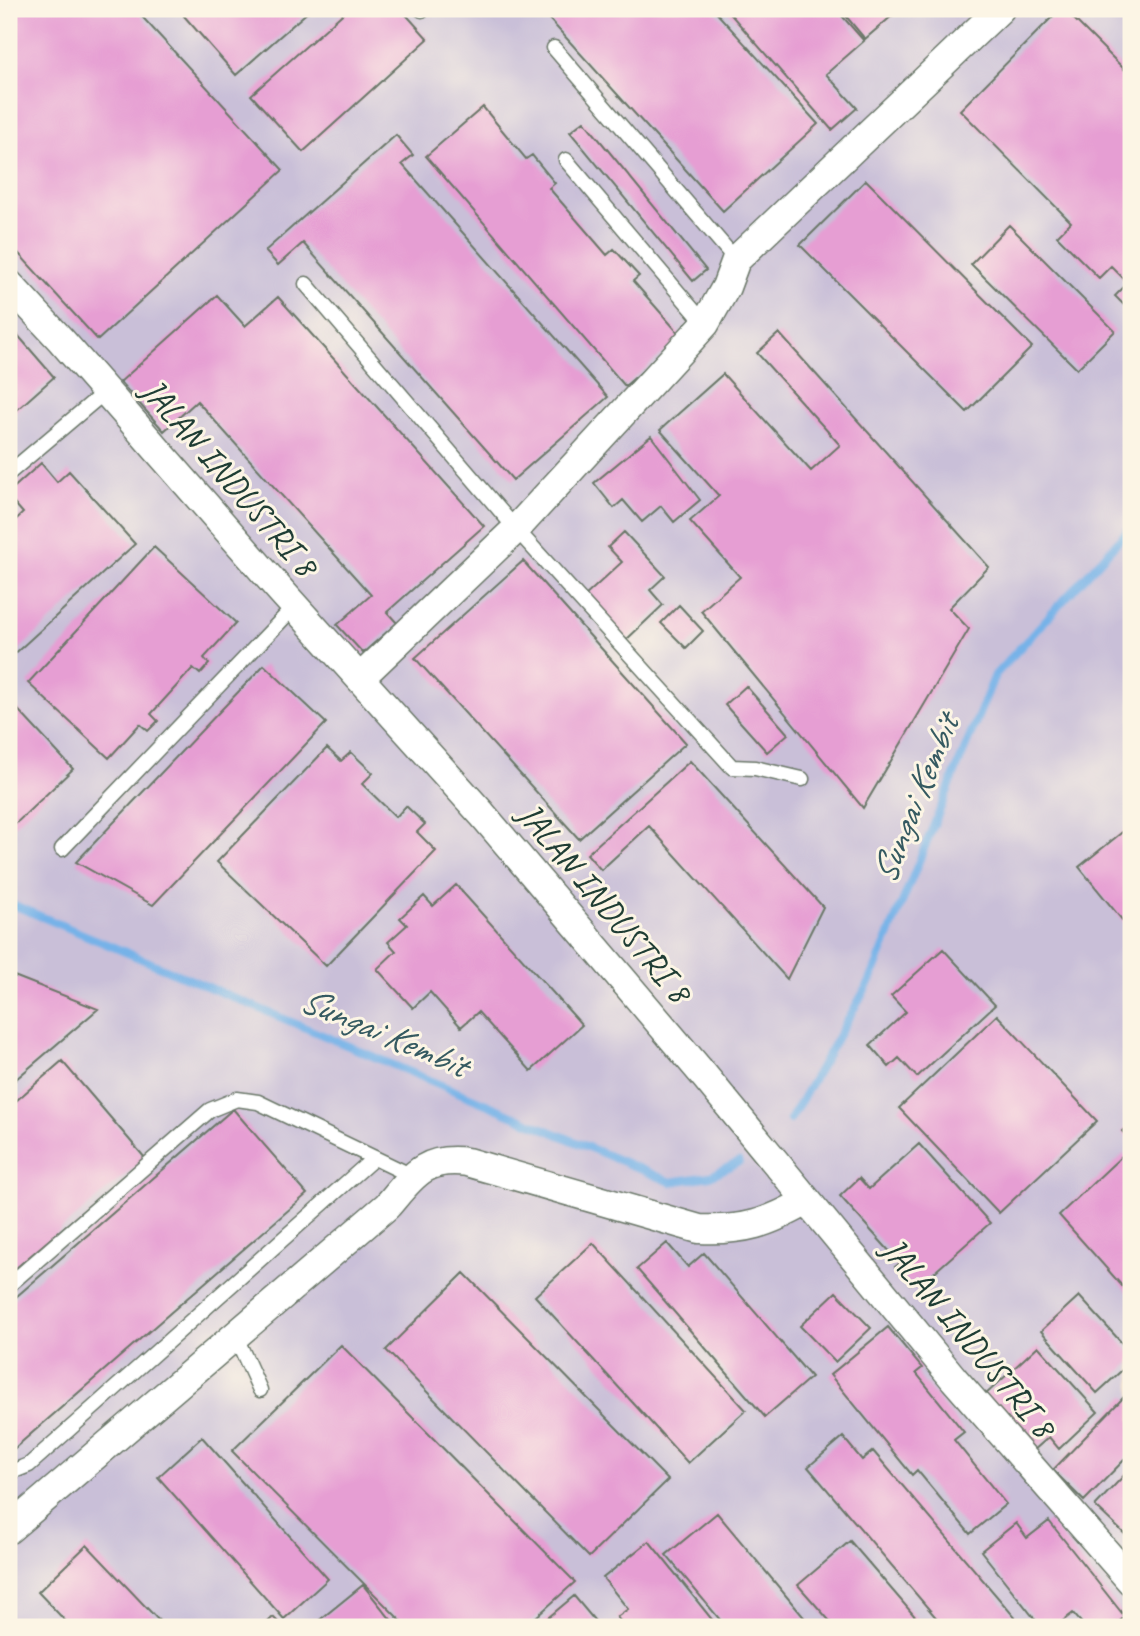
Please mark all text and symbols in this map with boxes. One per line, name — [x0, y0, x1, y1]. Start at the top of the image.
street label: JALAN INDUSTRI 8 — [130, 367, 330, 588]
water label: Sungai Kembit — [860, 702, 972, 890]
street label: JALAN INDUSTRI 8 — [506, 791, 704, 1014]
water label: Sungai Kembit — [293, 975, 480, 1090]
street label: JALAN INDUSTRI 8 — [870, 1226, 1068, 1449]

